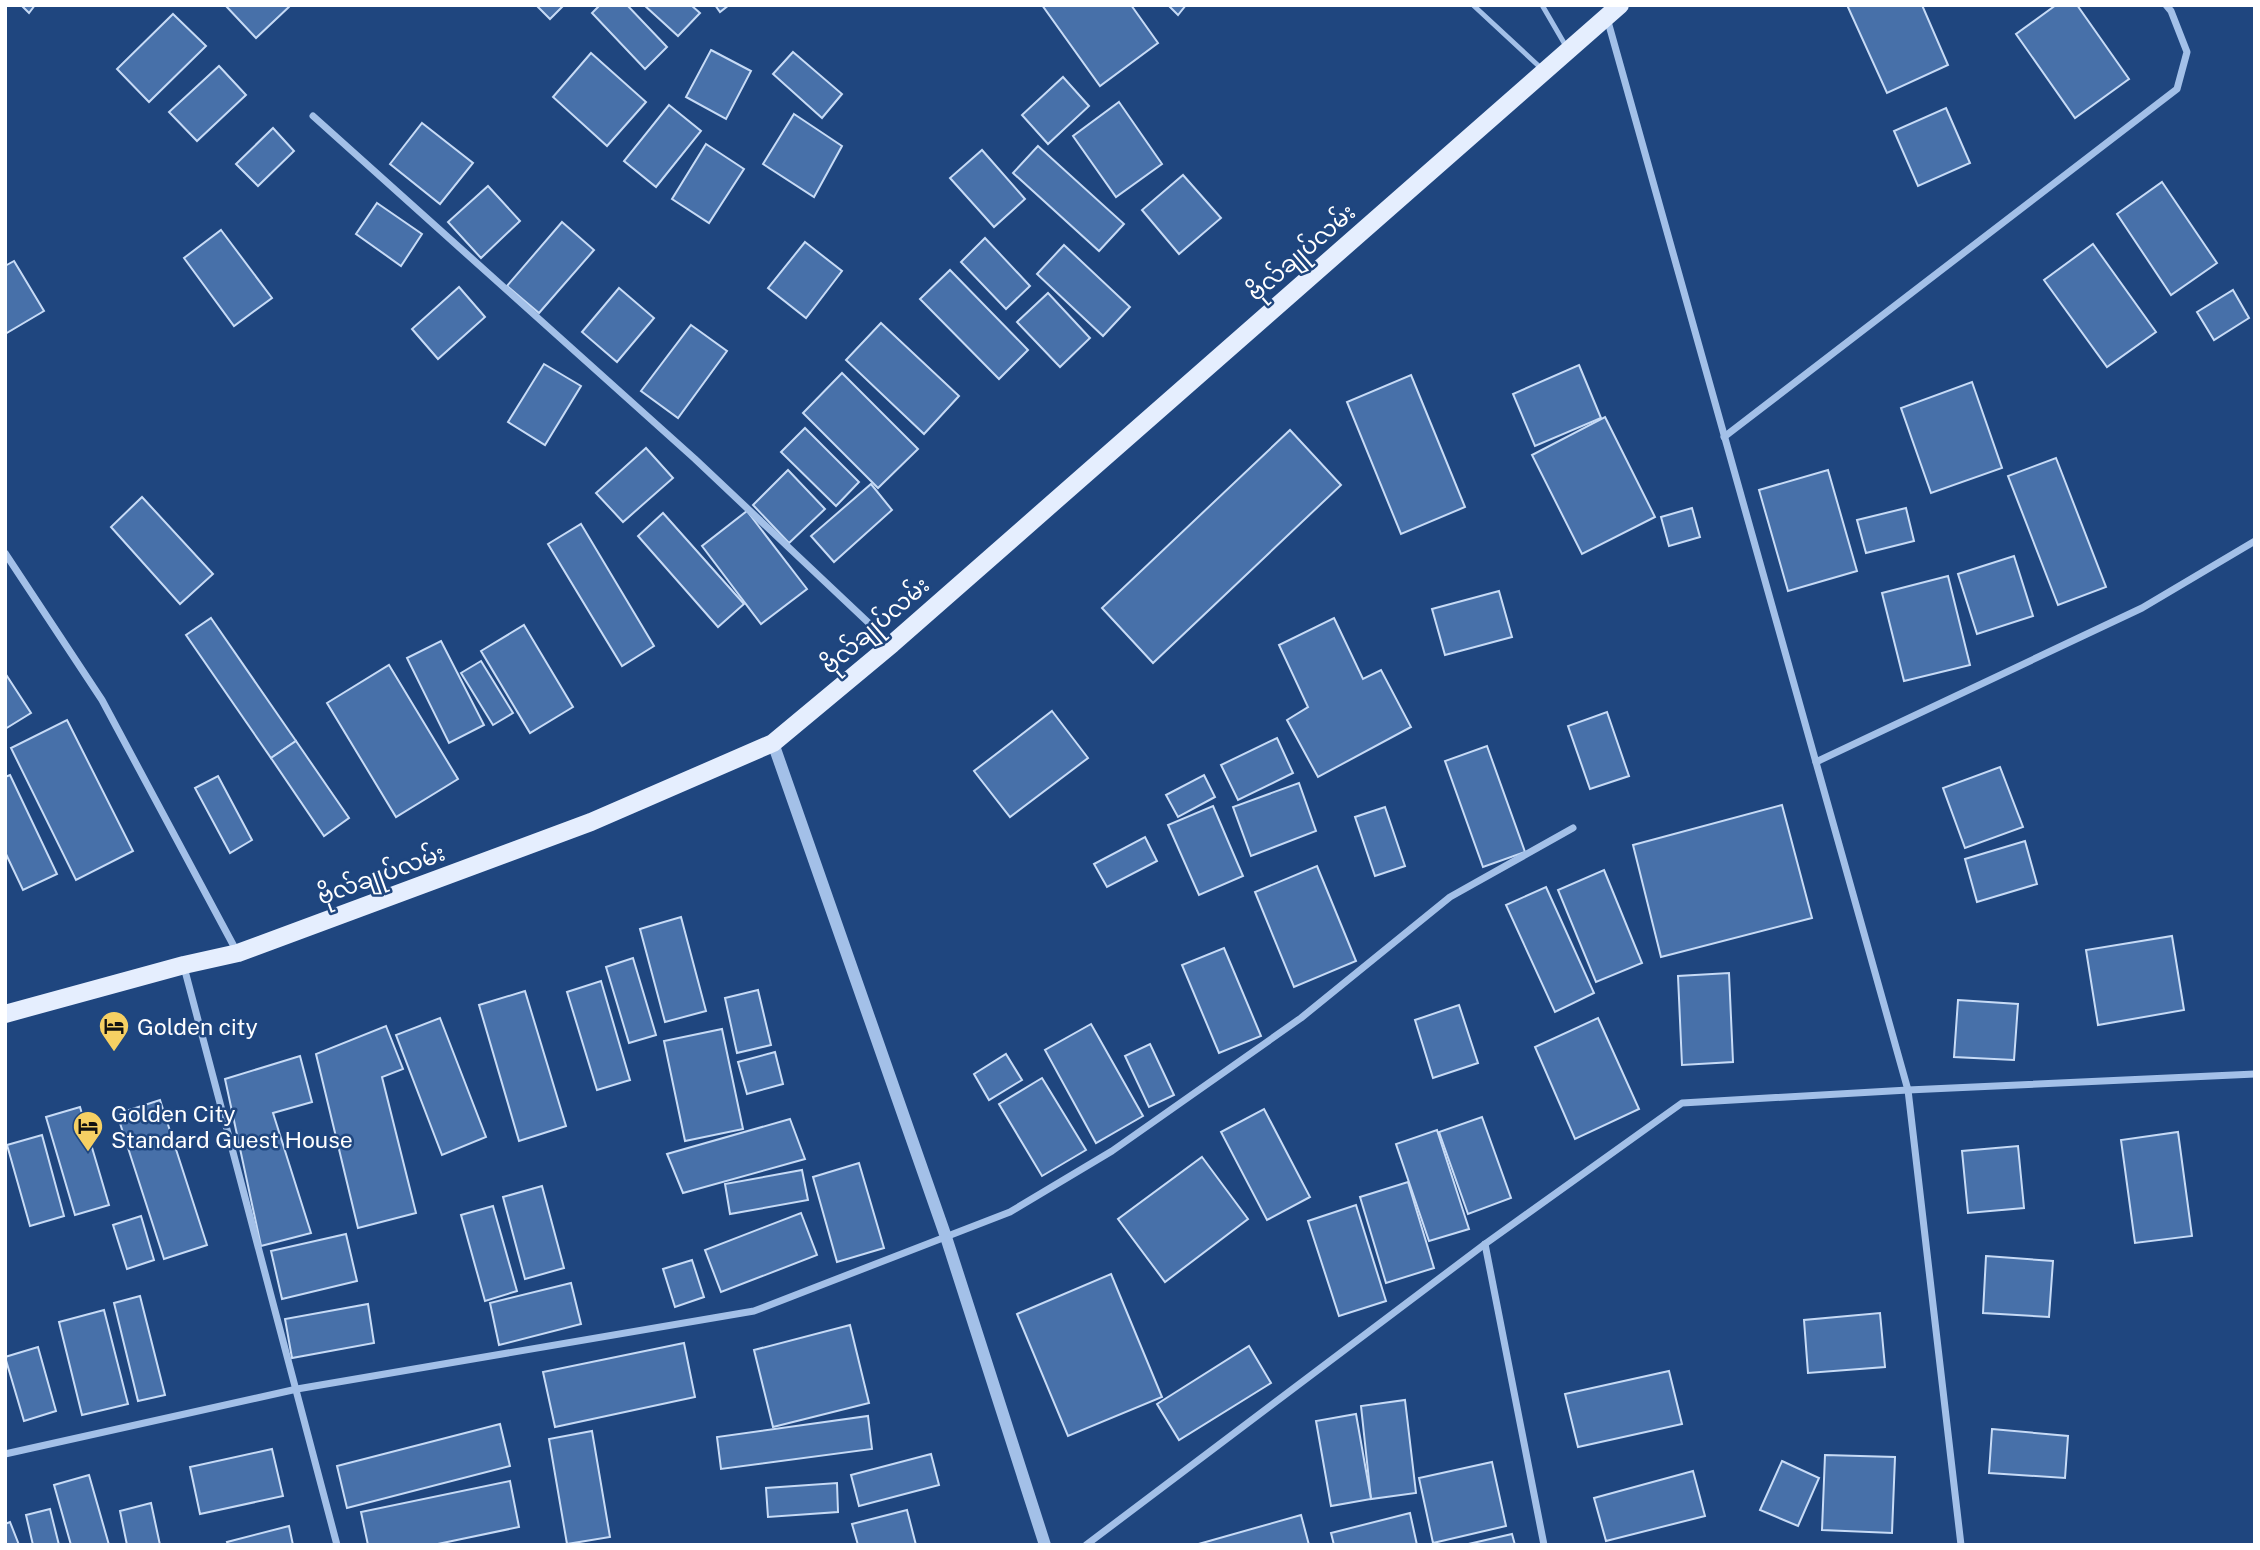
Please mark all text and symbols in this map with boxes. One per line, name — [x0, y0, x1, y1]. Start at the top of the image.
street label: ဗိုလ်ချုပ်လမ်း — [1240, 196, 1364, 311]
street label: ဗိုလ်ချုပ်လမ်း — [814, 569, 938, 684]
street label: ဗိုလ်ချုပ်လမ်း — [313, 837, 451, 915]
hotel icon: Golden city — [97, 1009, 131, 1053]
place label: Golden city — [137, 1013, 258, 1040]
place label: Golden City Standard Guest House — [111, 1100, 353, 1153]
hotel icon: Golden City Standard Guest House — [71, 1109, 105, 1153]

